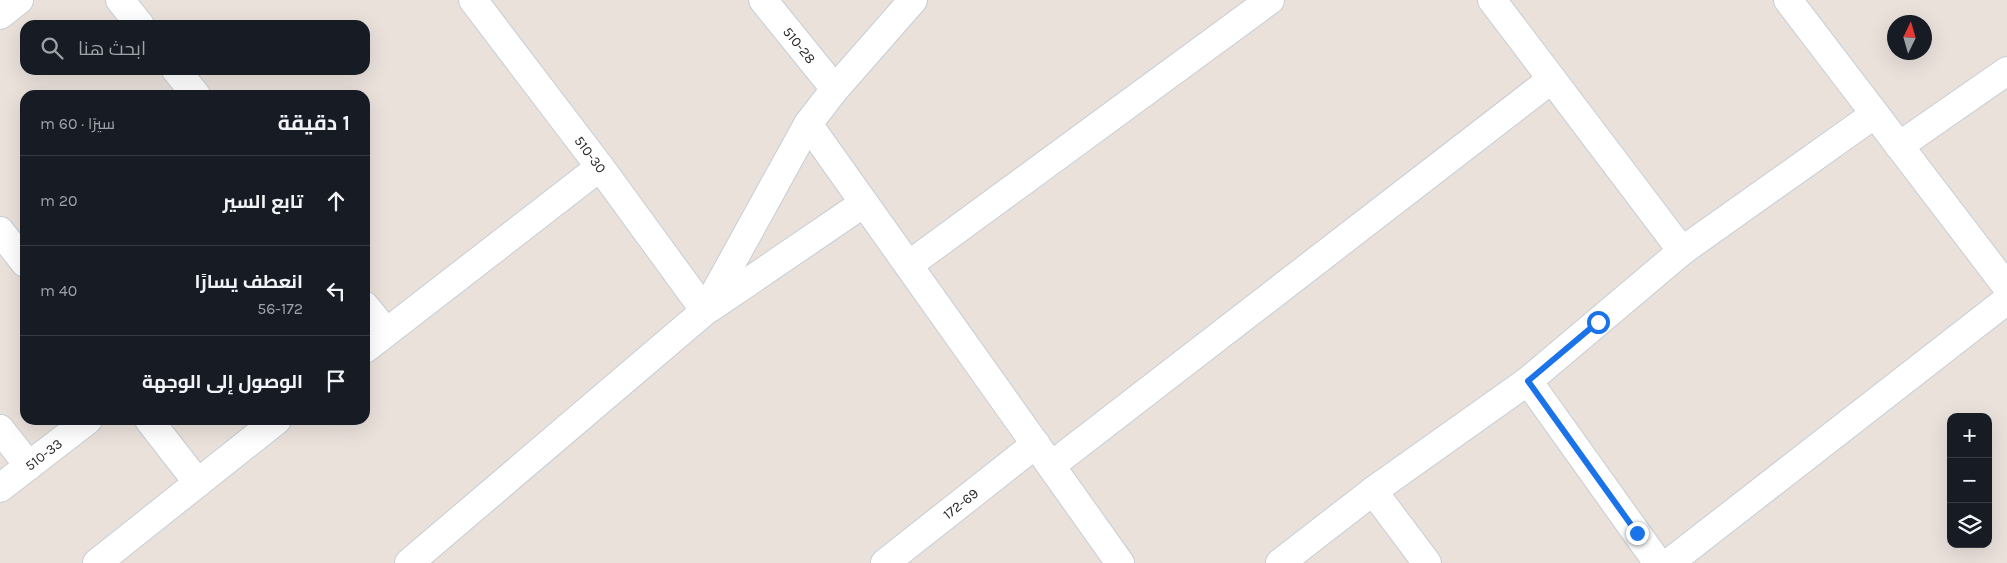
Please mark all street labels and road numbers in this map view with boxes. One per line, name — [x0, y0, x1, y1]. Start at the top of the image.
street label: 510-28 — [779, 24, 819, 67]
street label: 510-30 — [570, 133, 610, 177]
street label: 510-33 — [22, 435, 66, 474]
street label: 172-69 — [940, 485, 982, 523]

